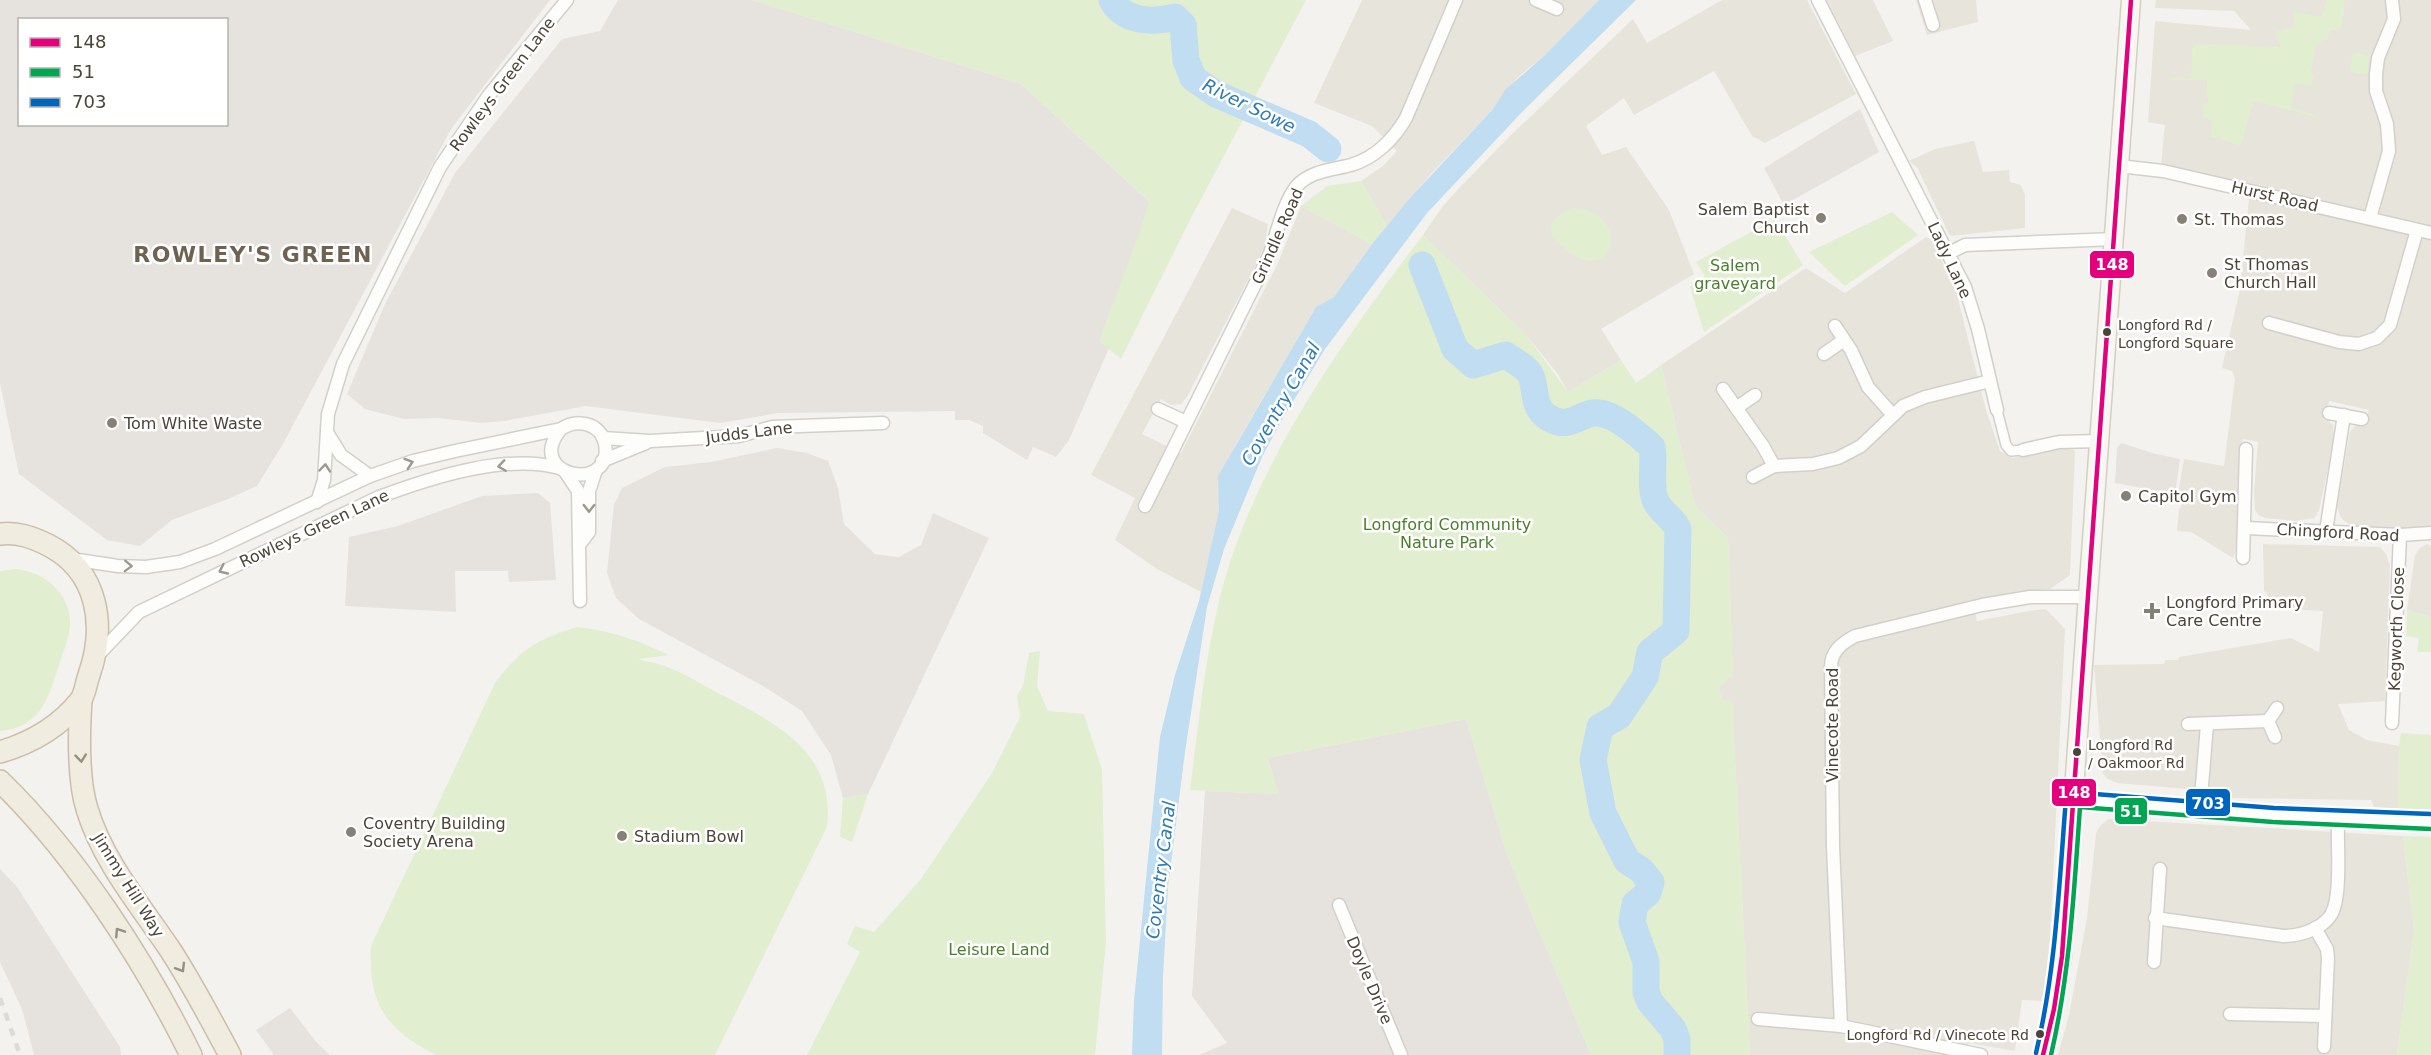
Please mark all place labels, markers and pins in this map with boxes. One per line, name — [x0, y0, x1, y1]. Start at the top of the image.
place label: Salem Baptist Church — [1698, 200, 1809, 237]
place label: St. Thomas — [2194, 210, 2284, 229]
marker: Salem Baptist Church — [1814, 211, 1828, 225]
marker: St. Thomas — [2175, 212, 2189, 226]
place label: St Thomas Church Hall — [2224, 255, 2316, 292]
marker: St Thomas Church Hall — [2205, 266, 2219, 280]
place label: Longford Rd / Longford Square — [2118, 317, 2234, 351]
marker: Longford Rd / Longford Square — [2101, 326, 2113, 338]
place label: Tom White Waste — [123, 414, 262, 433]
marker: Tom White Waste — [105, 416, 119, 430]
place label: Capitol Gym — [2138, 487, 2237, 506]
marker: Capitol Gym — [2119, 489, 2133, 503]
place label: Longford Primary Care Centre — [2166, 593, 2304, 630]
marker: Longford Primary Care Centre — [2143, 602, 2161, 620]
place label: Longford Rd / Oakmoor Rd — [2088, 737, 2184, 771]
marker: Longford Rd / Oakmoor Rd — [2071, 746, 2083, 758]
place label: Coventry Building Society Arena — [363, 814, 506, 851]
marker: Coventry Building Society Arena — [344, 825, 358, 839]
place label: Stadium Bowl — [634, 827, 744, 846]
marker: Stadium Bowl — [615, 829, 629, 843]
place label: Longford Rd / Vinecote Rd — [1846, 1027, 2029, 1043]
marker: Longford Rd / Vinecote Rd — [2034, 1028, 2046, 1040]

